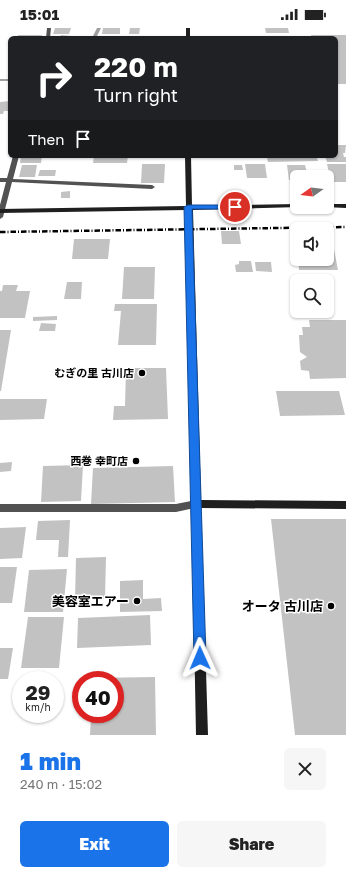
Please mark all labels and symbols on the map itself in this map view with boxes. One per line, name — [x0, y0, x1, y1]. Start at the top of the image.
north arrow — [290, 170, 334, 214]
pin — [218, 190, 252, 224]
place label: むぎの里 古川店 — [54, 366, 134, 379]
marker: むぎの里 古川店 — [137, 368, 147, 378]
place label: 西巻 幸町店 — [70, 454, 128, 467]
marker: 西巻 幸町店 — [131, 456, 141, 466]
place label: 美容室エアー — [52, 593, 129, 609]
marker: 美容室エアー — [132, 596, 142, 606]
place label: オータ 古川店 — [242, 598, 323, 614]
marker: オータ 古川店 — [326, 601, 336, 611]
position arrow — [179, 637, 221, 679]
speed limit sign: 40 — [72, 671, 124, 723]

